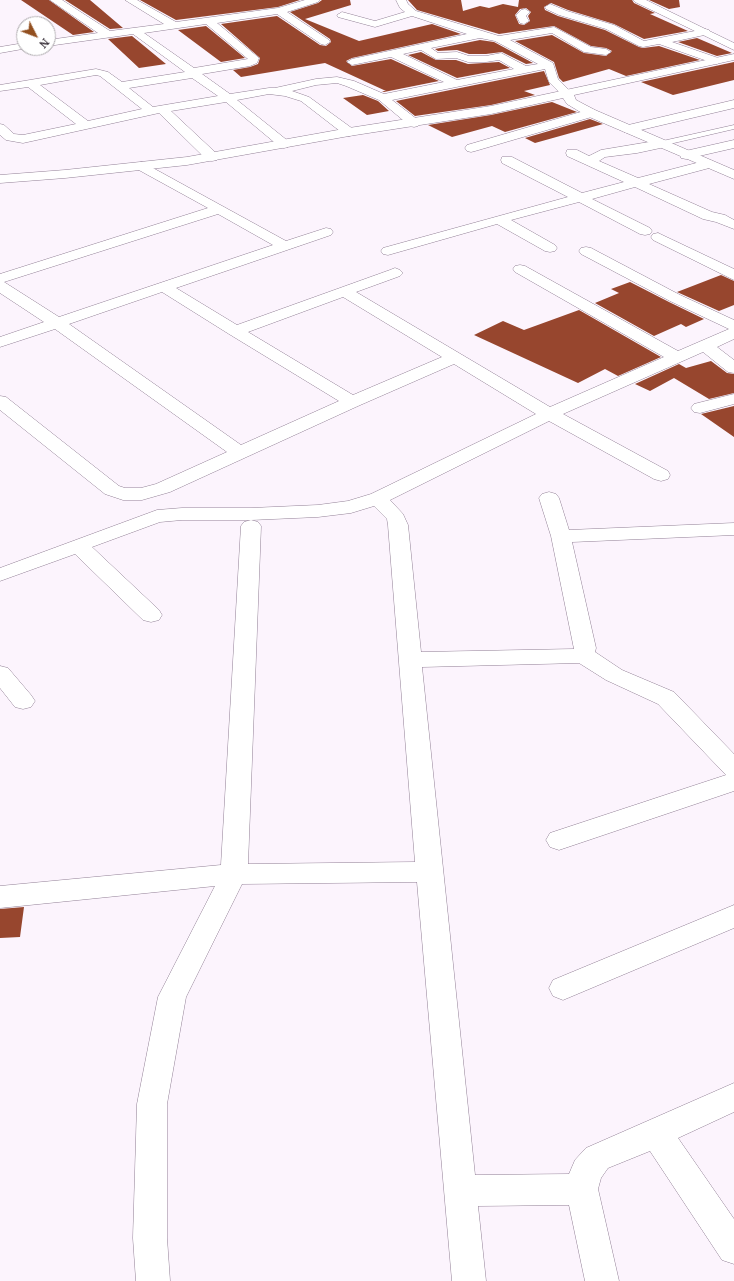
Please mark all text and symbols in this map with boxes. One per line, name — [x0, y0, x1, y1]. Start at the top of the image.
north arrow — [16, 16, 56, 56]
text: N — [36, 36, 52, 51]

